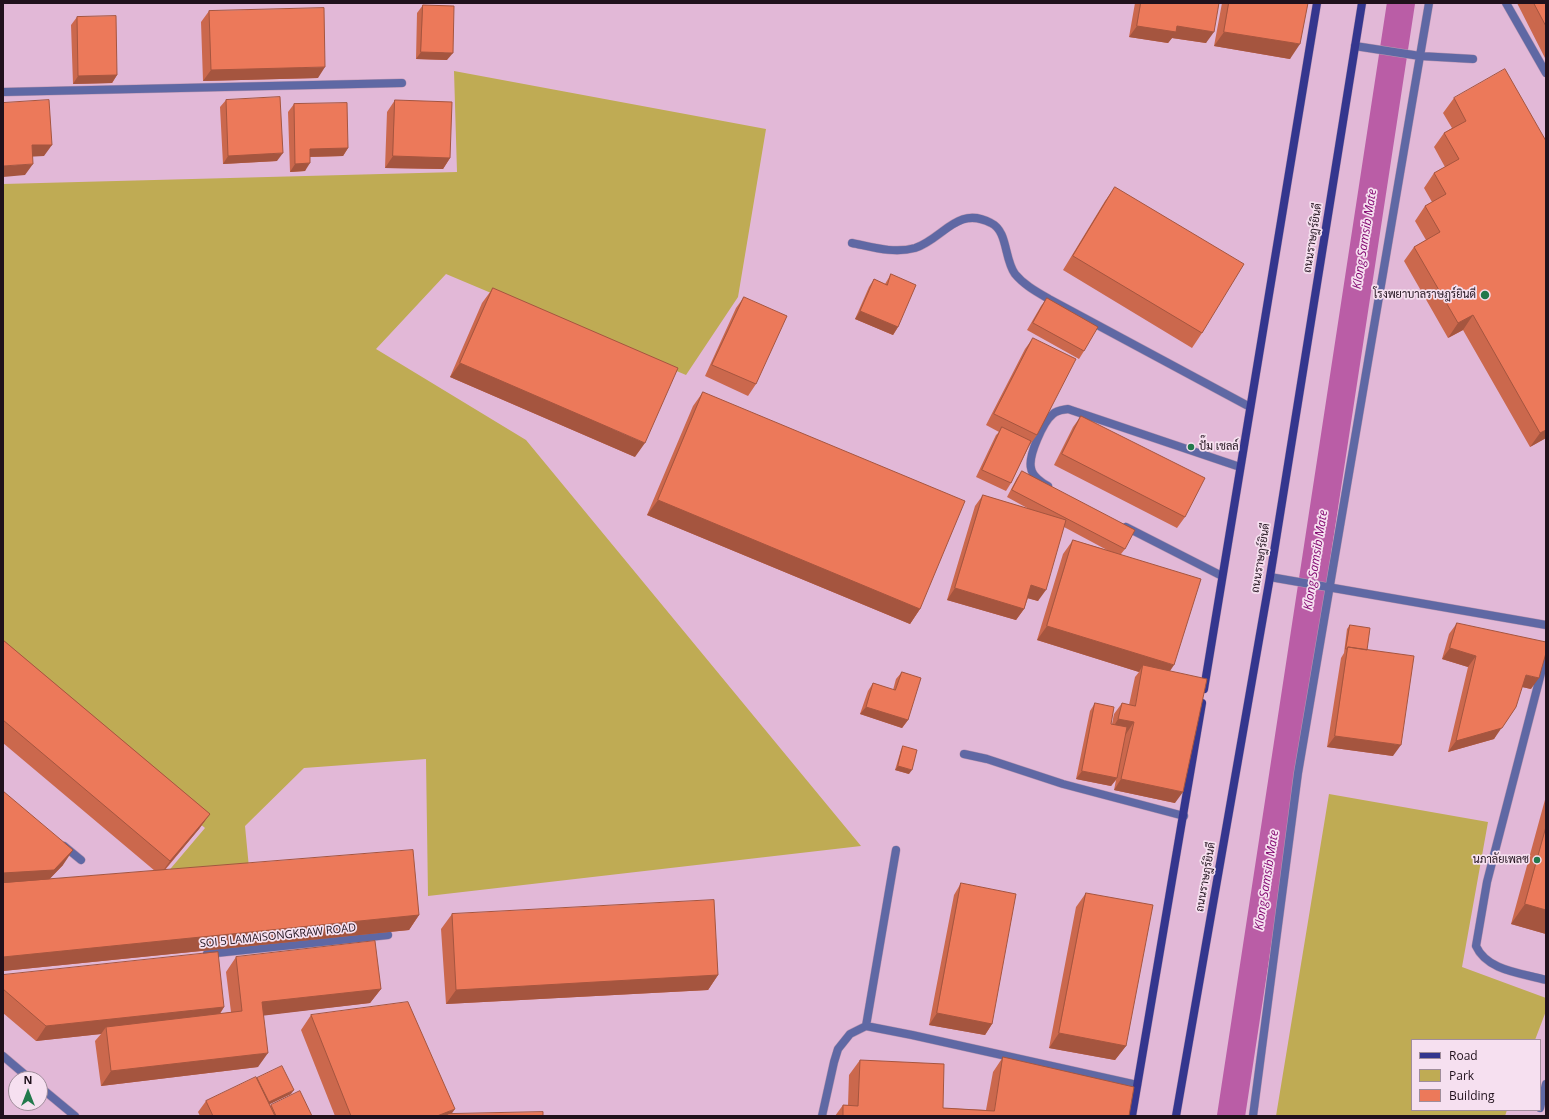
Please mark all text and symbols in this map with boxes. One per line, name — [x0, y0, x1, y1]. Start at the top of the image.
water label: Klong Samsib Mate — [1350, 188, 1380, 290]
street label: ถนนราษฎร์ยินดี — [1301, 202, 1325, 274]
place label: โรงพยาบาลราษฎร์ยินดี — [1373, 288, 1476, 302]
marker: โรงพยาบาลราษฎร์ยินดี — [1479, 289, 1491, 301]
place label: ปั๊ม เชลล์ — [1199, 440, 1239, 454]
marker: ปั๊ม เชลล์ — [1186, 442, 1196, 452]
water label: Klong Samsib Mate — [1301, 509, 1331, 611]
street label: ถนนราษฎร์ยินดี — [1249, 522, 1273, 594]
water label: Klong Samsib Mate — [1252, 829, 1282, 931]
street label: ถนนราษฎร์ยินดี — [1193, 841, 1219, 913]
place label: นภาลัยเพลซ — [1473, 853, 1529, 867]
marker: นภาลัยเพลซ — [1532, 855, 1542, 865]
street label: SOI 5 LAMAISONGKRAW ROAD — [199, 921, 357, 951]
legend — [1411, 1039, 1541, 1111]
text: Road — [1449, 1047, 1478, 1064]
text: Park — [1449, 1067, 1474, 1084]
north arrow — [8, 1071, 48, 1111]
text: N — [24, 1072, 32, 1087]
text: Building — [1449, 1087, 1494, 1104]

